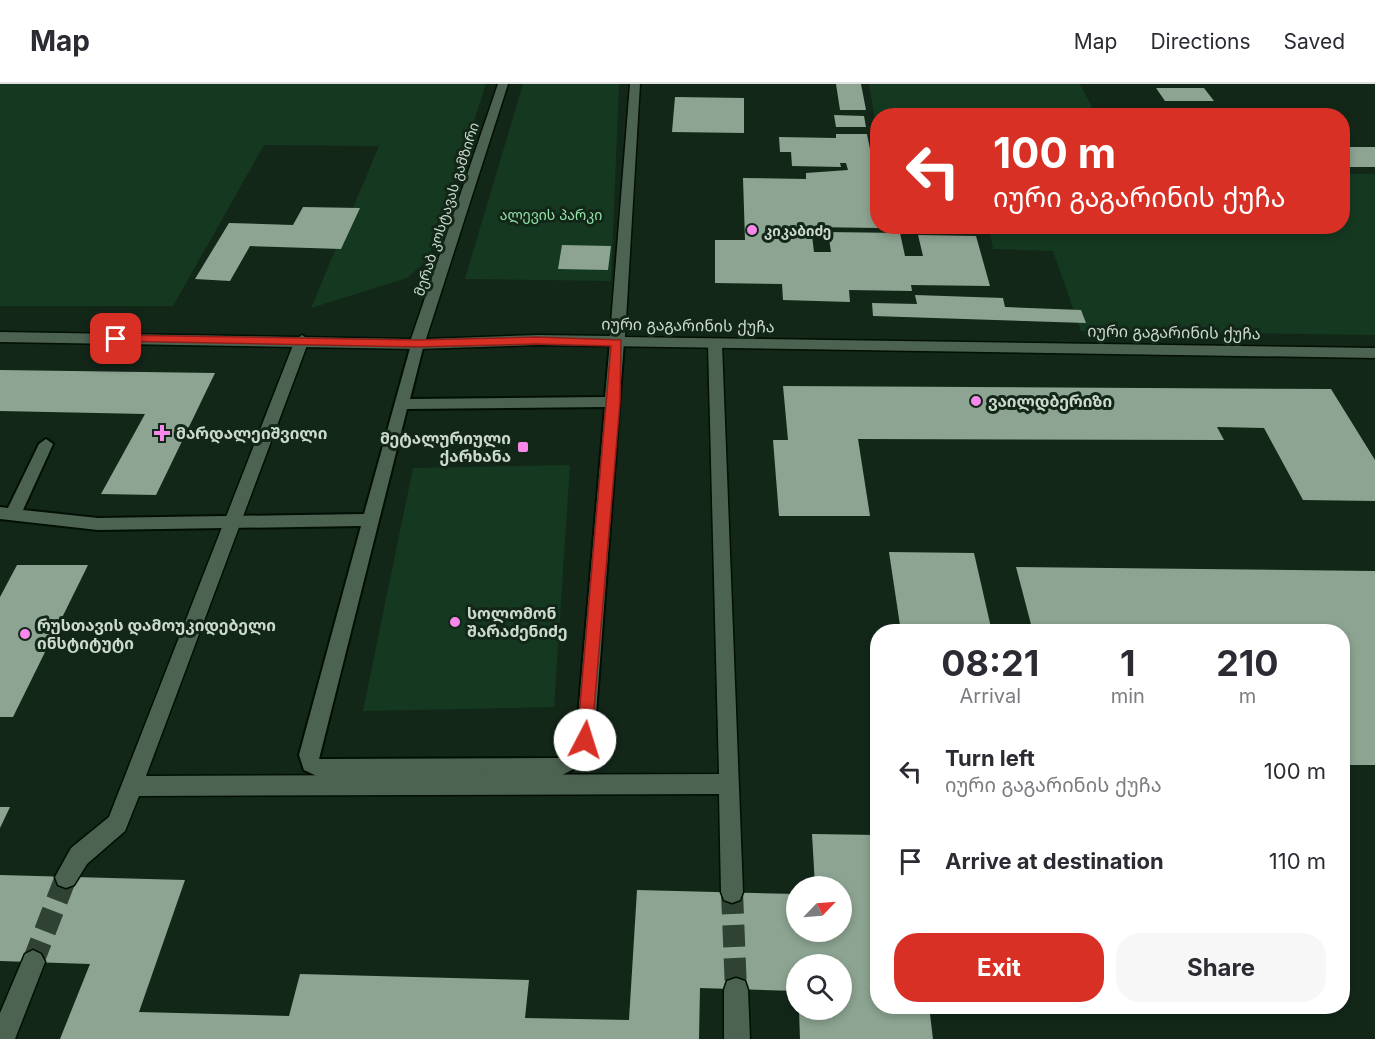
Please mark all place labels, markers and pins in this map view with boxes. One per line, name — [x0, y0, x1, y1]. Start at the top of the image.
place label: კიკაბიძე — [764, 222, 831, 240]
marker: კიკაბიძე — [745, 223, 759, 237]
pin — [90, 313, 141, 364]
place label: ვაილდბერიზი — [988, 391, 1112, 412]
marker: ვაილდბერიზი — [969, 394, 983, 408]
place label: მარდალეიშვილი — [176, 423, 327, 444]
marker: მარდალეიშვილი — [153, 424, 171, 442]
place label: მეტალურიული ქარხანა — [380, 428, 511, 466]
marker: მეტალურიული ქარხანა — [516, 440, 530, 454]
place label: სოლომონ შარაძენიძე — [467, 603, 567, 641]
place label: რუსთავის დამოუკიდებელი ინსტიტუტი — [37, 615, 276, 653]
marker: სოლომონ შარაძენიძე — [448, 615, 462, 629]
marker: რუსთავის დამოუკიდებელი ინსტიტუტი — [18, 627, 32, 641]

